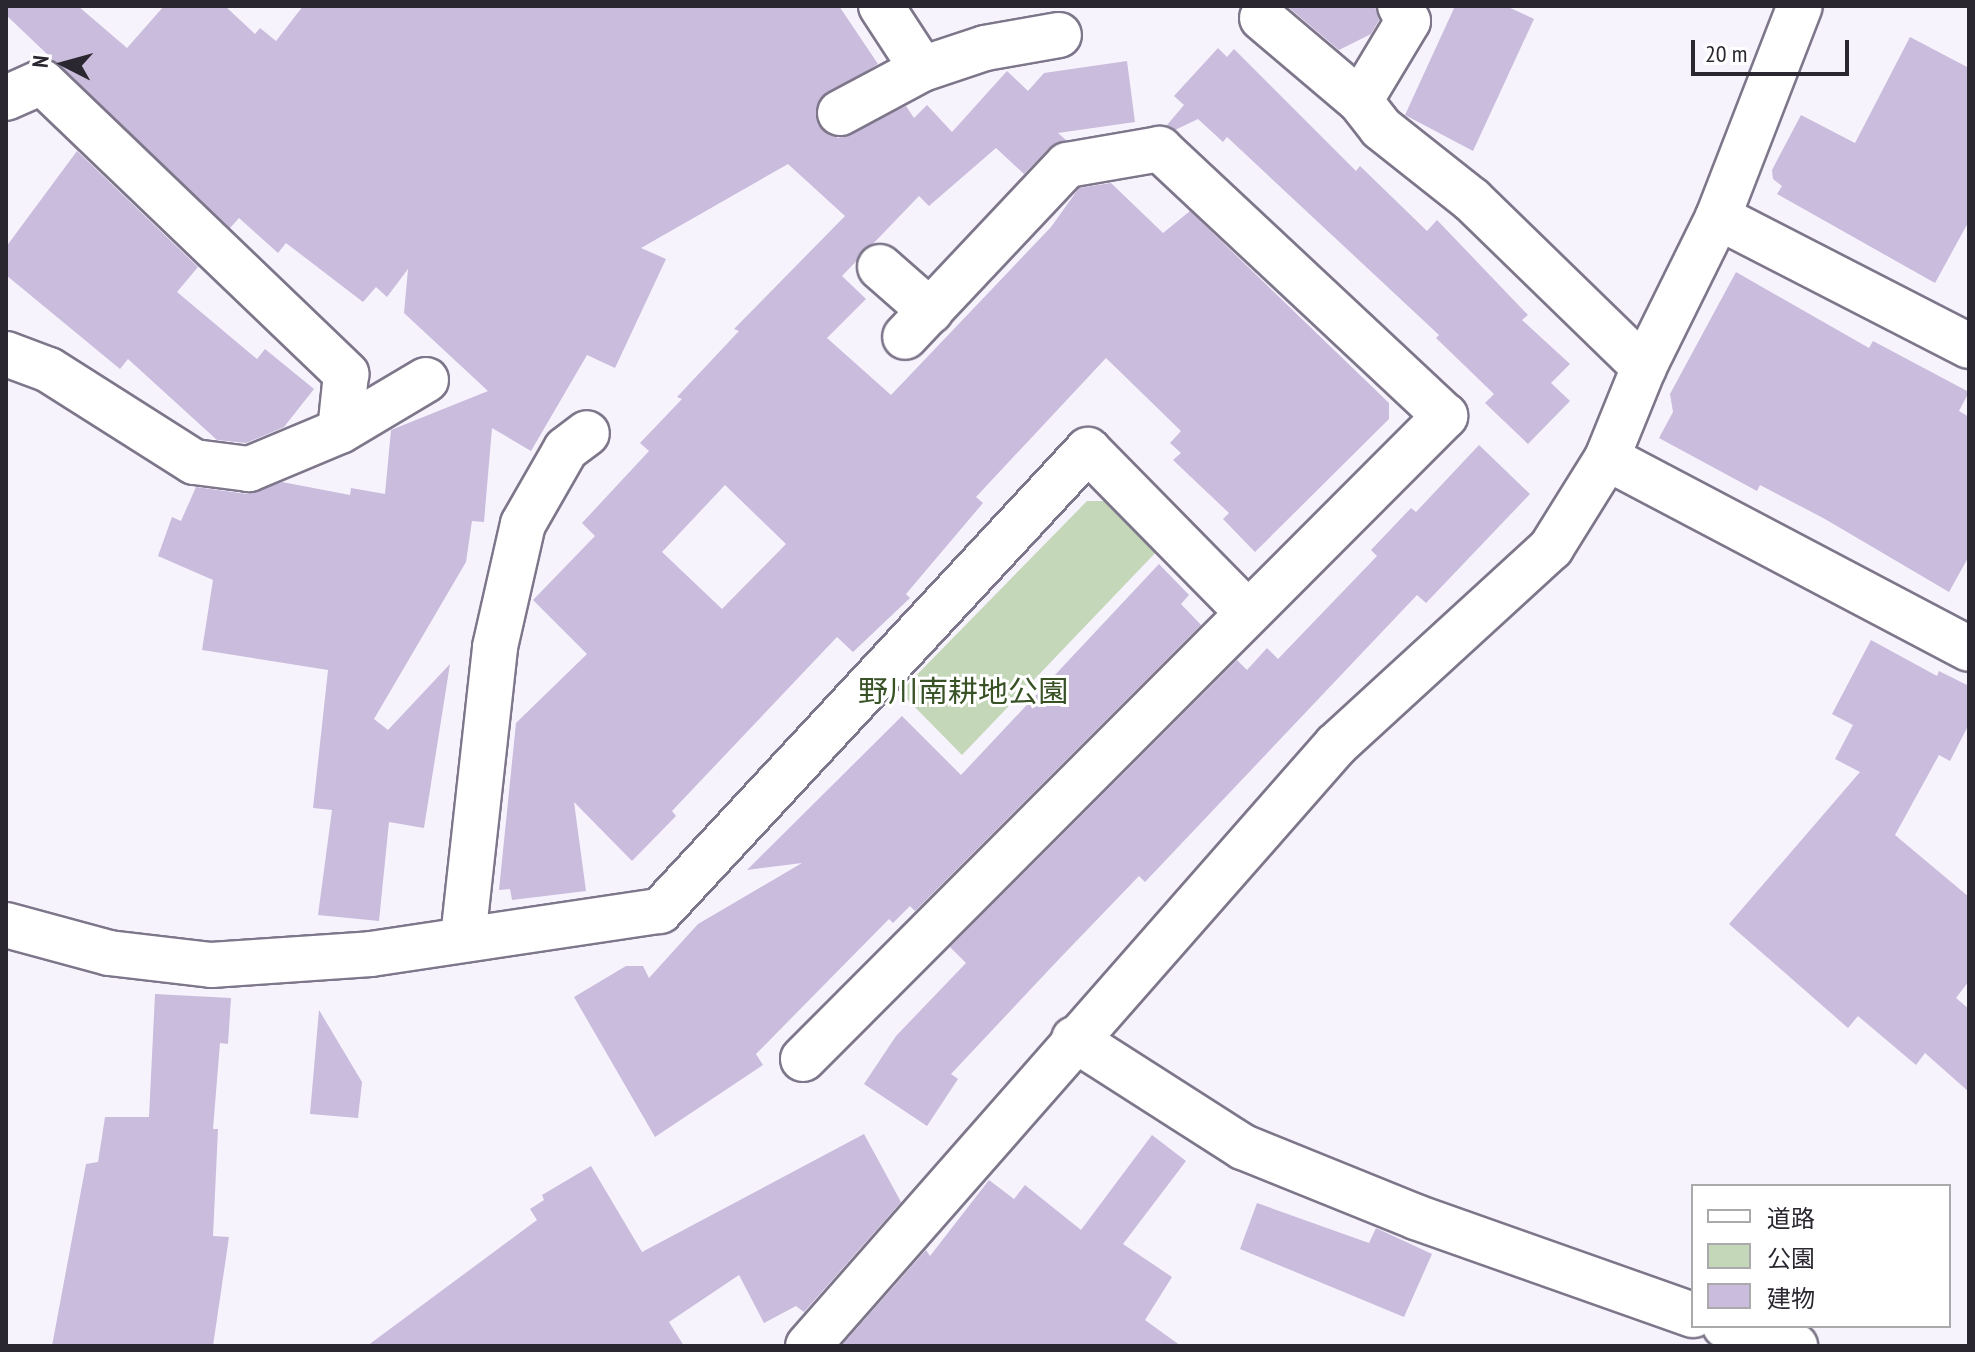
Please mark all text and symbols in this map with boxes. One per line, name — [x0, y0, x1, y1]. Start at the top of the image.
north arrow — [24, 24, 104, 104]
scale bar — [1695, 24, 1853, 74]
text: 20 m — [1705, 38, 1747, 69]
text: N — [26, 54, 55, 69]
park label: 野川南耕地公園 — [858, 673, 1068, 709]
legend — [1691, 1184, 1951, 1328]
text: 道路 — [1767, 1203, 1815, 1234]
text: 公園 — [1767, 1243, 1815, 1274]
text: 建物 — [1767, 1283, 1815, 1314]

